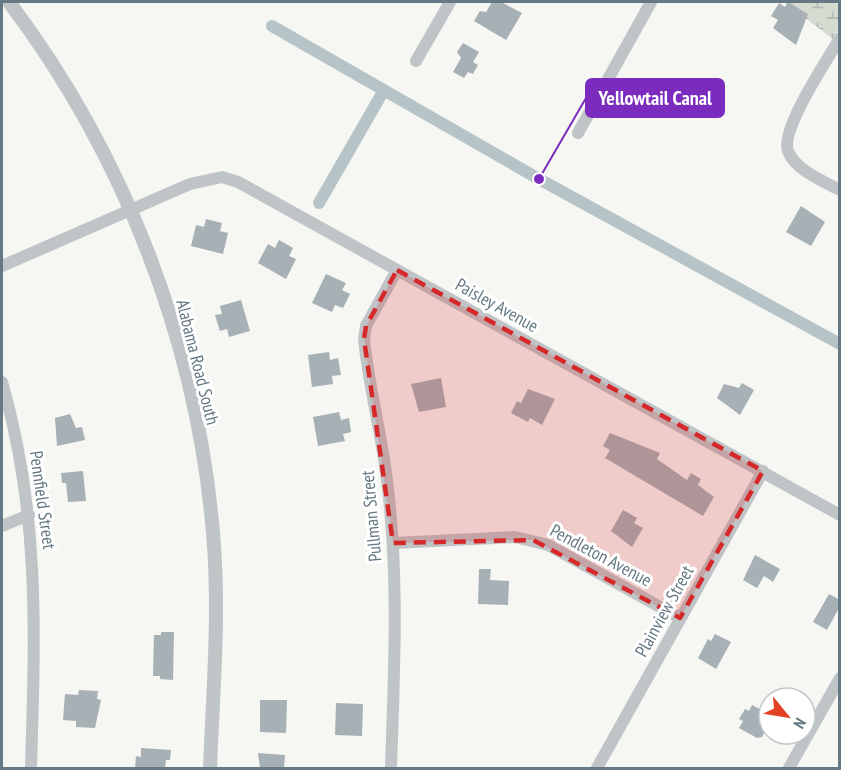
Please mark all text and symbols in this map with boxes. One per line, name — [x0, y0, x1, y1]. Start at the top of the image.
callout: Yellowtail Canal — [586, 79, 724, 117]
text: Yellowtail Canal — [597, 85, 712, 111]
street label: Paisley Avenue — [452, 273, 542, 337]
street label: Alabama Road South — [171, 297, 225, 427]
street label: Pennfield Street — [25, 449, 61, 551]
street label: Pullman Street — [356, 469, 386, 563]
street label: Pendleton Avenue — [546, 519, 656, 591]
street label: Plainview Street — [629, 561, 699, 661]
north arrow — [757, 686, 817, 746]
text: N — [789, 715, 811, 732]

